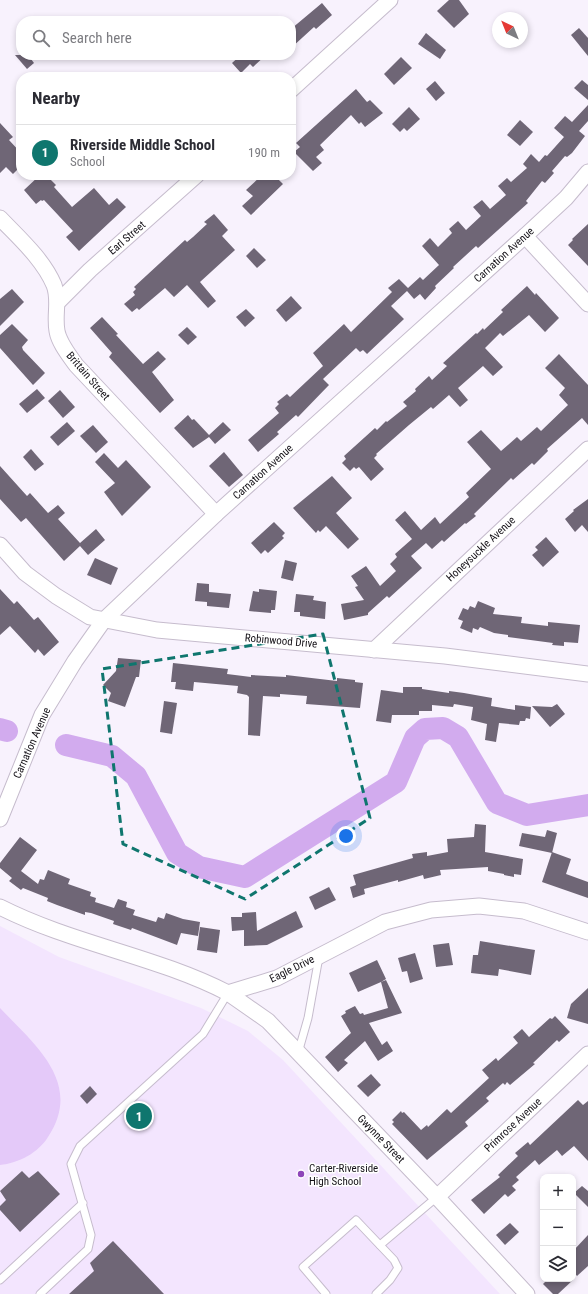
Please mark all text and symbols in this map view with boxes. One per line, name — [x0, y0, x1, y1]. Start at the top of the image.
north arrow — [492, 12, 528, 48]
search box — [16, 16, 296, 60]
icon: search — [30, 27, 52, 49]
text: Search here — [62, 29, 132, 47]
text: Nearby — [32, 88, 80, 108]
text: Riverside Middle School — [70, 136, 215, 154]
text: 1 — [42, 145, 48, 160]
text: 190 m — [248, 145, 280, 160]
text: School — [70, 154, 105, 169]
street label: Earl Street — [106, 218, 148, 258]
street label: Carnation Avenue — [471, 225, 537, 285]
street label: Brittain Street — [63, 349, 113, 403]
street label: Carnation Avenue — [230, 442, 296, 502]
street label: Honeysuckle Avenue — [444, 514, 518, 584]
street label: Robinwood Drive — [244, 631, 318, 651]
street label: Carnation Avenue — [11, 706, 53, 780]
your location — [336, 826, 356, 846]
street label: Eagle Drive — [267, 953, 317, 985]
street label: Primrose Avenue — [482, 1095, 544, 1155]
pin: 1 — [126, 1101, 152, 1131]
street label: Gwynne Street — [355, 1112, 407, 1166]
place label: Carter-Riverside High School — [309, 1162, 378, 1188]
marker: Carter-Riverside High School — [296, 1169, 306, 1179]
map controls — [540, 1174, 576, 1282]
button: + — [540, 1174, 576, 1210]
button: − — [540, 1210, 576, 1246]
button: layers — [540, 1246, 576, 1282]

